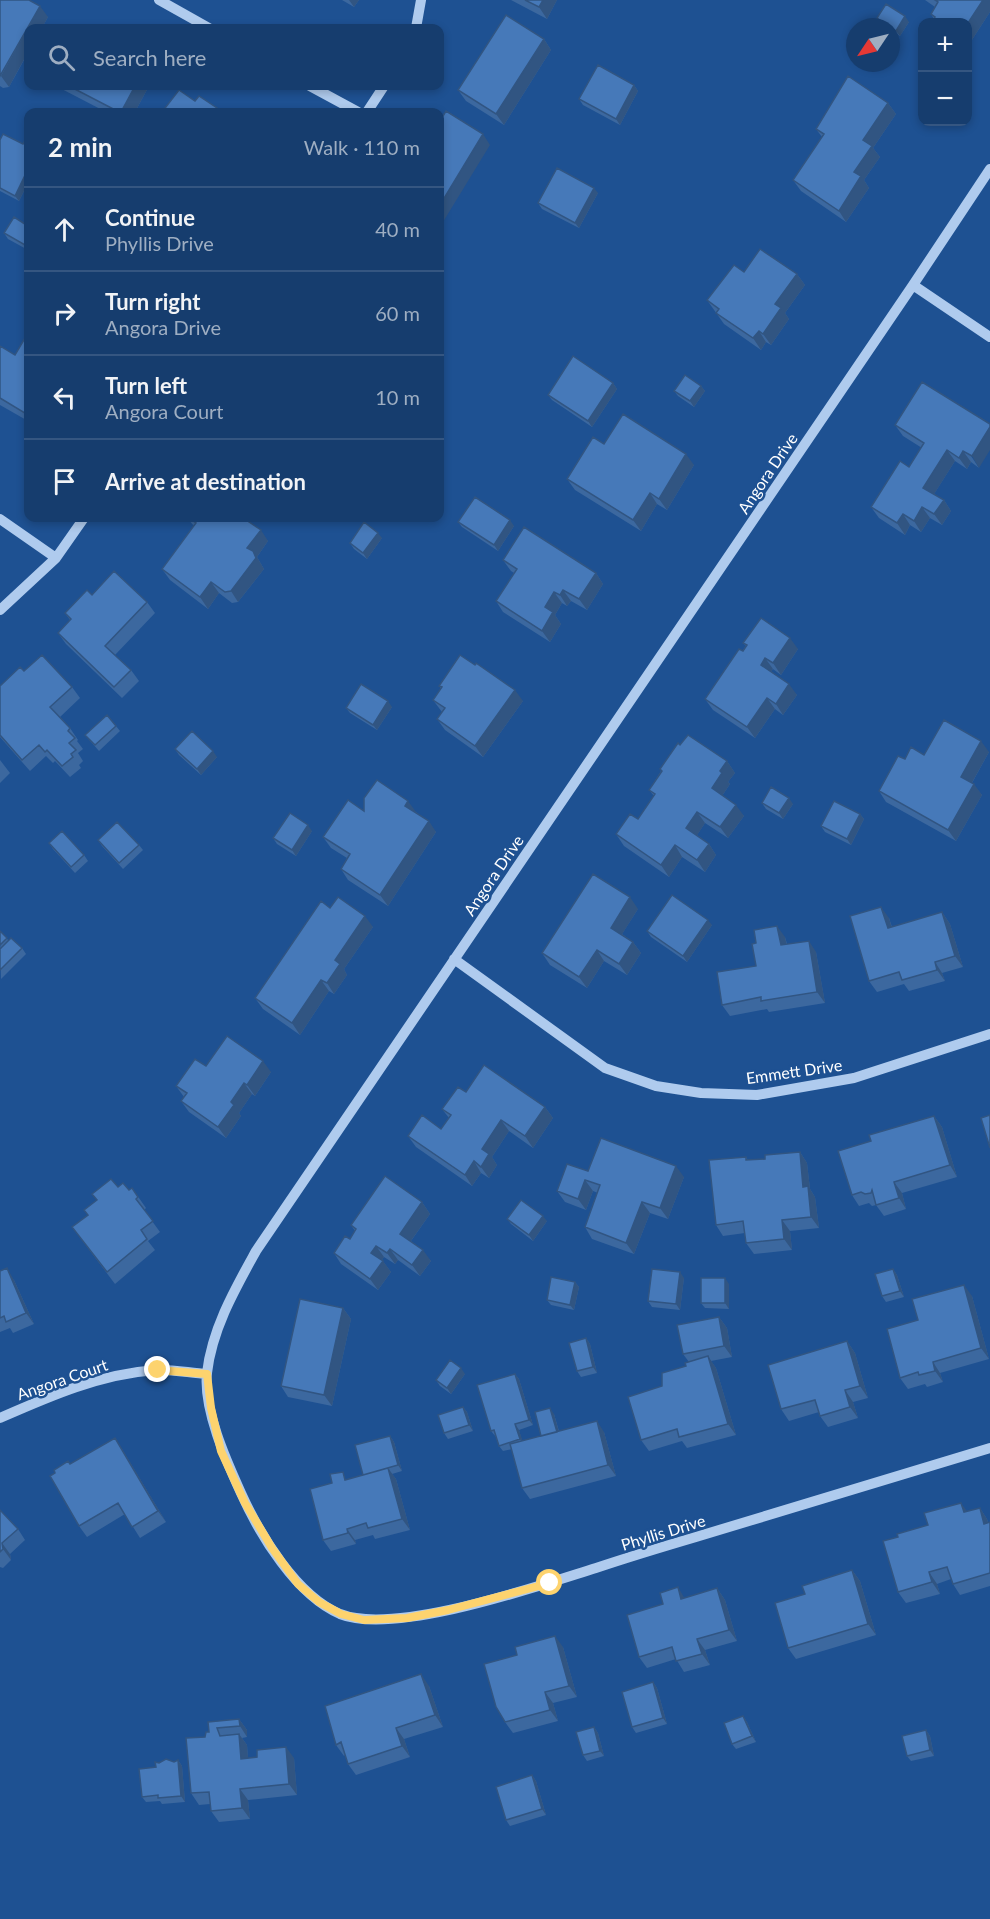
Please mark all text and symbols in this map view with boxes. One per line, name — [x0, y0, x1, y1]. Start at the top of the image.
north arrow — [846, 18, 900, 72]
map controls — [918, 18, 972, 126]
button: + — [918, 18, 972, 72]
search box — [24, 24, 444, 90]
icon: search — [45, 41, 78, 74]
text: Search here — [93, 44, 206, 71]
button: − — [918, 72, 972, 126]
text: 2 min — [48, 131, 112, 163]
text: Walk · 110 m — [304, 135, 420, 159]
text: Continue — [105, 204, 195, 231]
icon: ahead — [48, 213, 81, 246]
text: 40 m — [375, 217, 420, 241]
text: Phyllis Drive — [105, 231, 214, 255]
text: Turn right — [105, 288, 200, 315]
icon: right — [48, 297, 81, 330]
text: 60 m — [375, 301, 420, 325]
text: Angora Drive — [105, 315, 221, 339]
text: Turn left — [105, 372, 187, 399]
icon: left — [48, 381, 81, 414]
text: 10 m — [375, 385, 420, 409]
text: Angora Court — [105, 399, 224, 423]
street label: Angora Drive — [733, 429, 801, 517]
icon: arrive — [48, 465, 81, 498]
text: Arrive at destination — [105, 468, 306, 495]
street label: Angora Drive — [459, 831, 527, 919]
street label: Emmett Drive — [745, 1055, 843, 1087]
street label: Angora Court — [14, 1354, 110, 1403]
route end — [144, 1356, 170, 1382]
street label: Phyllis Drive — [619, 1510, 707, 1554]
route start — [536, 1569, 562, 1595]

